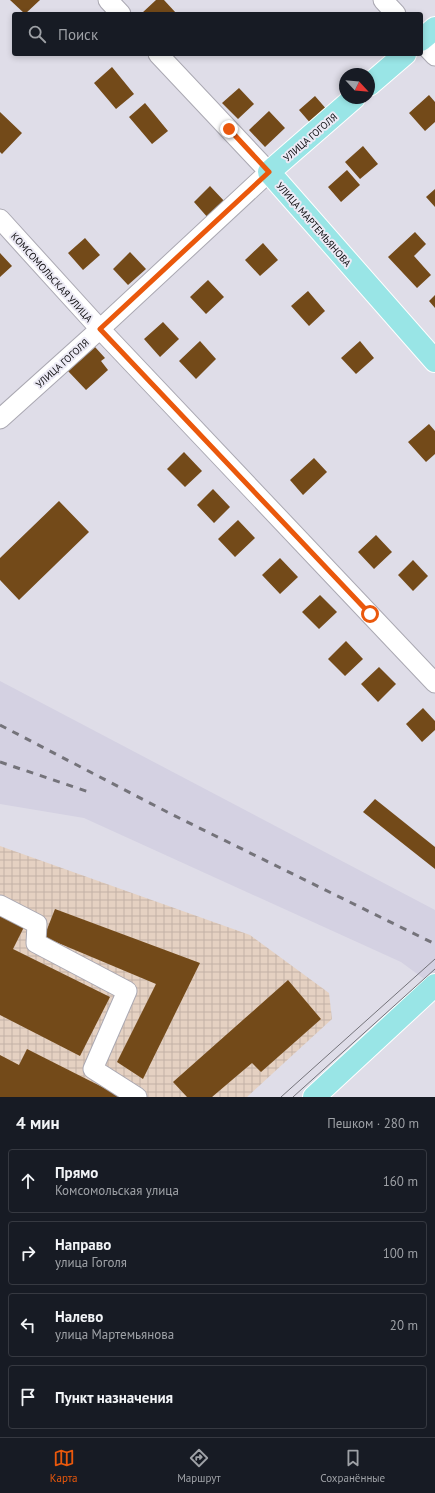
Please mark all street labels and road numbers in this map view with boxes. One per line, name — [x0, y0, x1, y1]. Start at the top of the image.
street label: УЛИЦА ГОГОЛЯ — [281, 110, 340, 164]
street label: УЛИЦА МАРТЕМЬЯНОВА — [273, 179, 354, 269]
street label: КОМСОМОЛЬСКАЯ УЛИЦА — [8, 230, 95, 325]
street label: УЛИЦА ГОГОЛЯ — [33, 336, 92, 391]

